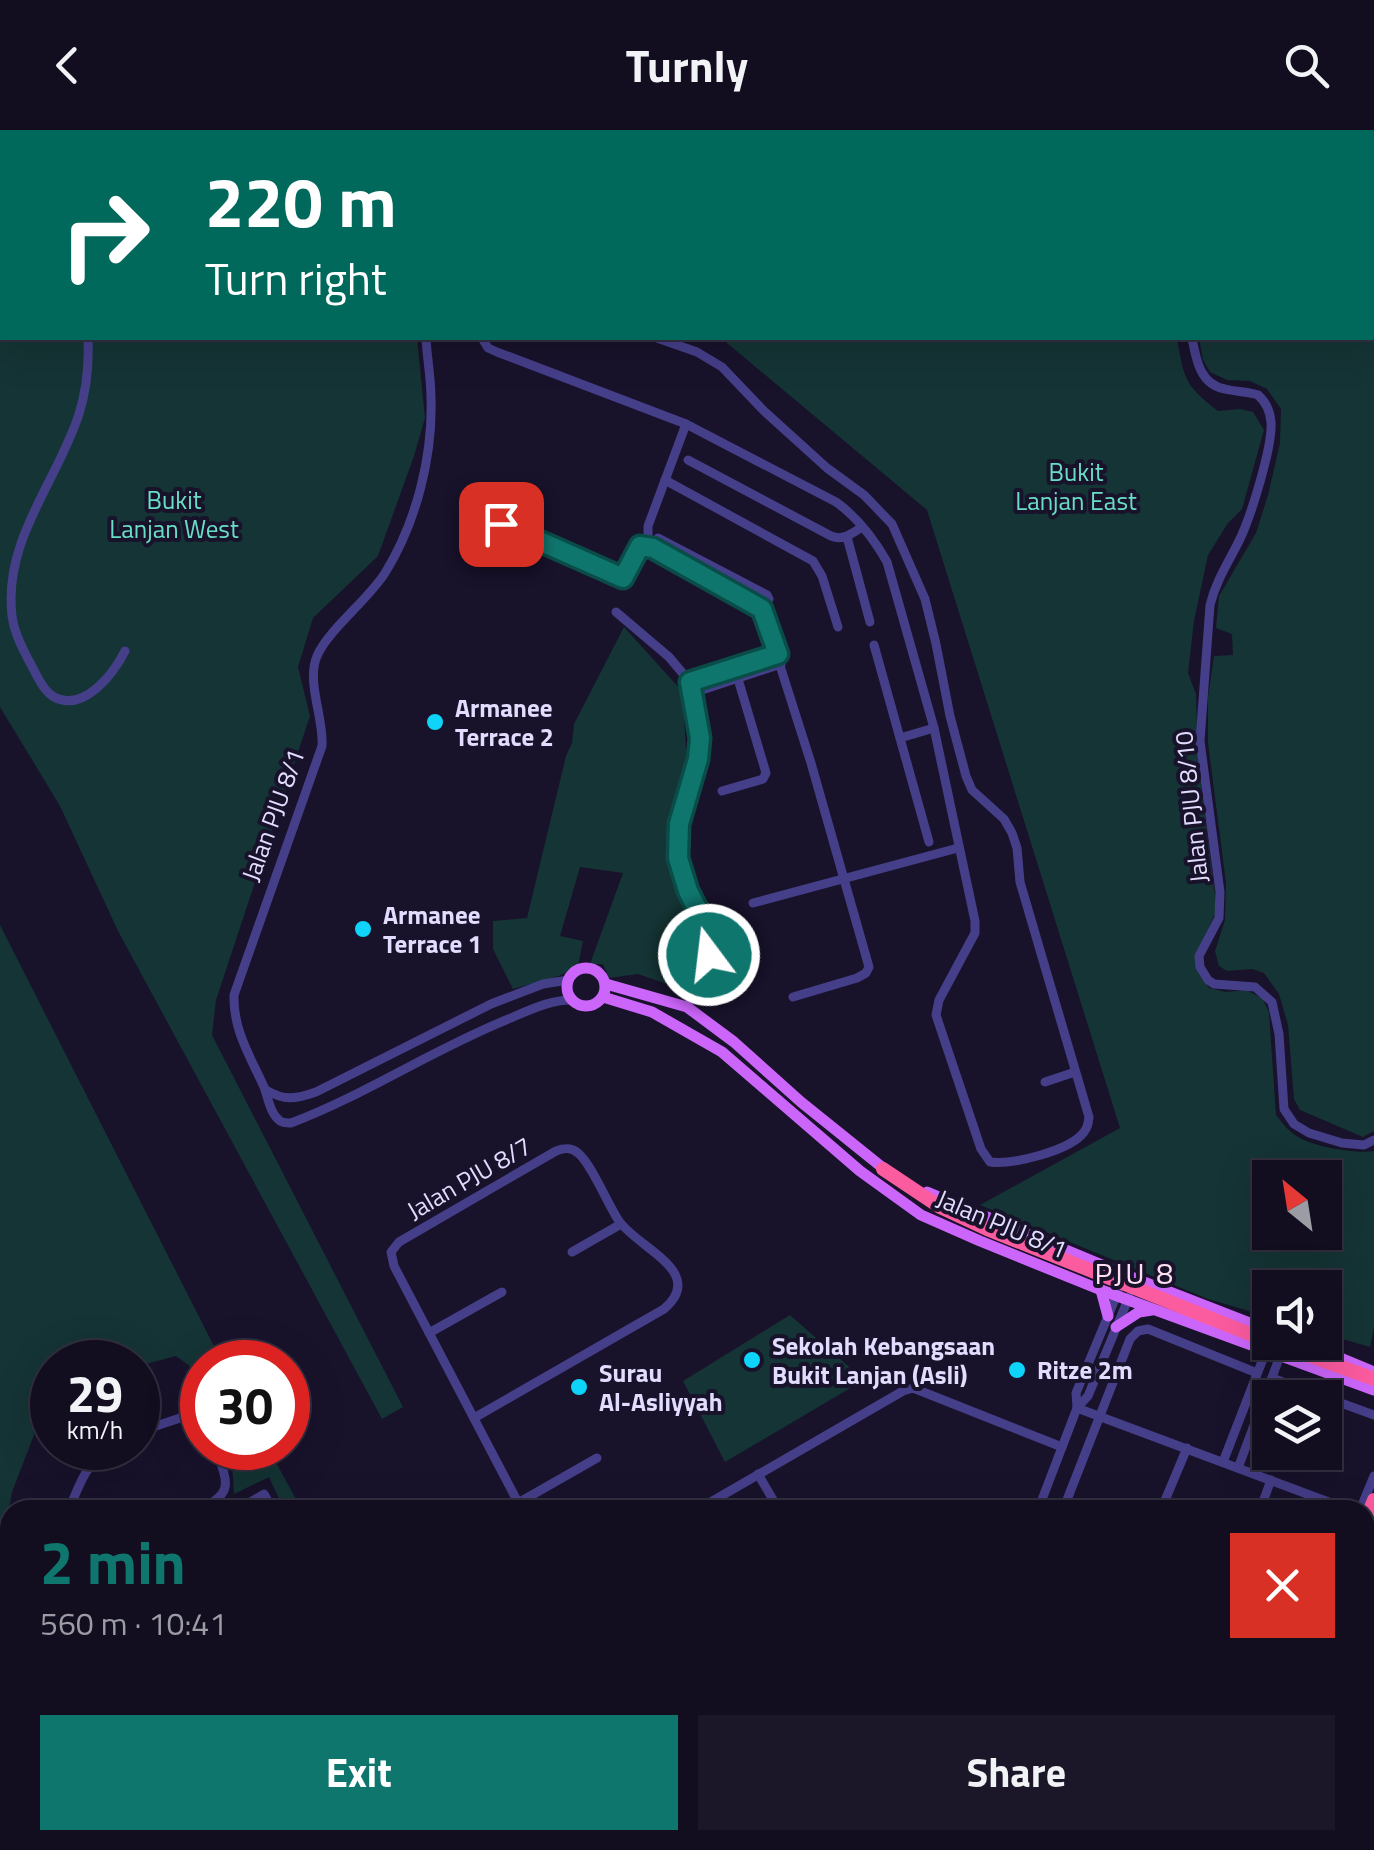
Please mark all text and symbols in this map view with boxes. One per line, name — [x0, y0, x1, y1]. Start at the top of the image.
text: Turnly — [626, 31, 748, 99]
icon: back — [40, 38, 95, 93]
icon: search — [1279, 38, 1334, 93]
text: 220 m — [205, 148, 397, 254]
icon: right — [40, 170, 170, 300]
text: Turn right — [205, 244, 387, 312]
park label: Bukit Lanjan East — [1015, 453, 1137, 520]
park label: Bukit Lanjan West — [109, 481, 239, 548]
pin — [459, 482, 544, 567]
icon: arrive — [474, 497, 529, 552]
place label: Armanee Terrace 2 — [455, 689, 554, 756]
marker: Armanee Terrace 2 — [424, 711, 446, 733]
street label: Jalan PJU 8/10 — [1164, 729, 1218, 885]
street label: Jalan PJU 8/1 — [231, 744, 315, 886]
place label: Armanee Terrace 1 — [383, 896, 482, 963]
position arrow — [657, 903, 761, 1007]
marker: Armanee Terrace 1 — [352, 918, 374, 940]
street label: Jalan PJU 8/7 — [400, 1127, 538, 1229]
north arrow — [1252, 1160, 1342, 1250]
map controls — [1252, 1160, 1342, 1470]
street label: Jalan PJU 8/1 — [931, 1179, 1073, 1269]
district label: PJU 8 — [1095, 1250, 1175, 1296]
button: sound — [1252, 1270, 1342, 1360]
place label: Sekolah Kebangsaan Bukit Lanjan (Asli) — [772, 1327, 995, 1394]
speed limit sign: 30 — [180, 1340, 310, 1470]
marker: Sekolah Kebangsaan Bukit Lanjan (Asli) — [741, 1349, 763, 1371]
place label: Ritze 2m — [1037, 1351, 1133, 1389]
place label: Surau Al-Asliyyah — [599, 1354, 722, 1421]
text: 29 — [67, 1355, 123, 1431]
marker: Ritze 2m — [1006, 1359, 1028, 1381]
marker: Surau Al-Asliyyah — [568, 1376, 590, 1398]
button: layers — [1252, 1380, 1342, 1470]
text: km/h — [67, 1411, 123, 1449]
text: 2 min — [40, 1516, 186, 1607]
button: close — [1230, 1533, 1335, 1638]
text: 560 m · 10:41 — [40, 1599, 227, 1647]
button: Exit — [40, 1715, 678, 1830]
button: Share — [698, 1715, 1335, 1830]

